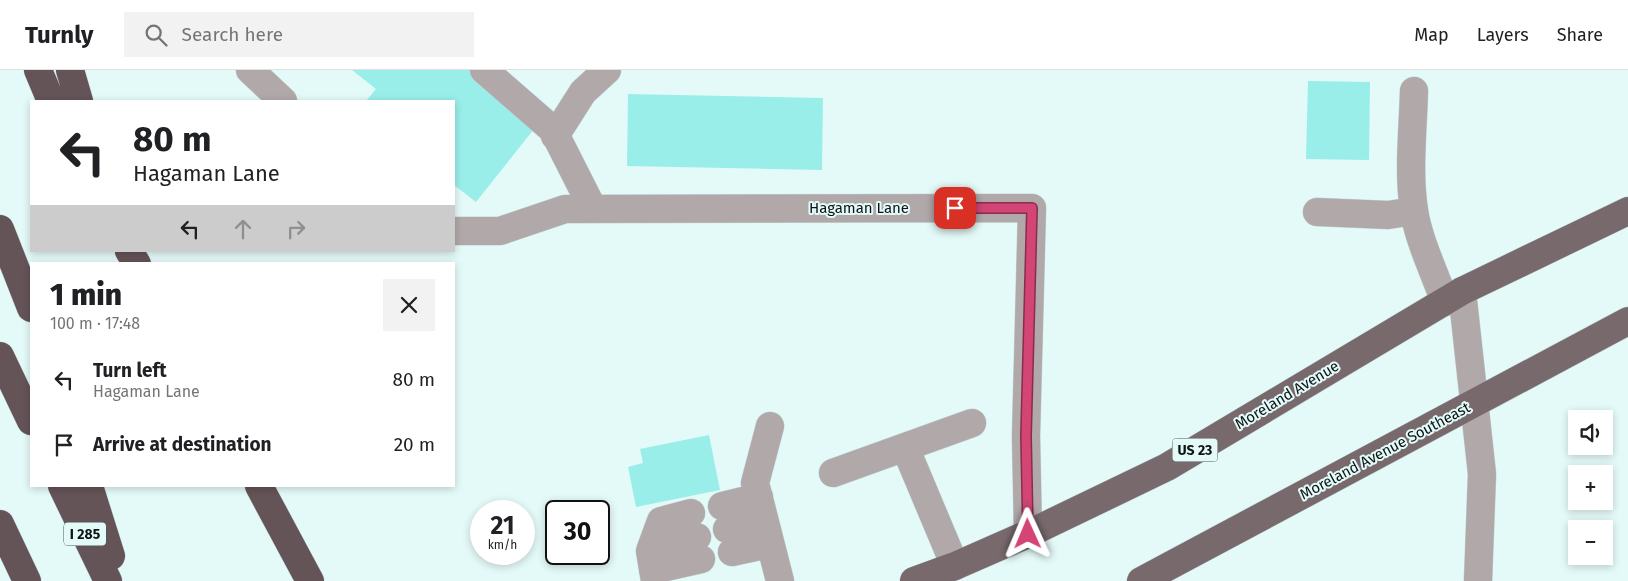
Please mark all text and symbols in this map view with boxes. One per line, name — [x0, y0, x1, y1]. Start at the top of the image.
search box — [124, 12, 474, 57]
text: Turnly — [25, 21, 94, 49]
icon: search — [142, 21, 170, 49]
text: Search here — [182, 23, 283, 46]
text: Map — [1414, 24, 1449, 46]
text: Layers — [1477, 24, 1529, 46]
text: Share — [1557, 24, 1603, 46]
text: 80 m — [133, 118, 212, 160]
icon: left — [50, 120, 115, 185]
text: Hagaman Lane — [133, 160, 280, 187]
pin — [934, 187, 976, 229]
icon: arrive — [941, 194, 969, 222]
street label: Hagaman Lane — [809, 199, 909, 217]
icon: left — [176, 215, 204, 243]
icon: ahead — [229, 215, 257, 243]
icon: right — [282, 215, 310, 243]
text: 1 min — [50, 277, 122, 313]
button: close — [383, 279, 435, 331]
text: 100 m · 17:48 — [50, 314, 140, 333]
street label: Moreland Avenue — [1232, 357, 1342, 433]
text: Turn left — [93, 359, 167, 382]
icon: left — [50, 366, 78, 394]
text: 80 m — [393, 368, 435, 391]
text: Hagaman Lane — [93, 382, 200, 401]
street label: Moreland Avenue Southeast — [1297, 398, 1474, 504]
map controls — [1568, 410, 1613, 565]
button: sound — [1568, 410, 1613, 455]
icon: arrive — [50, 431, 78, 459]
text: Arrive at destination — [93, 433, 272, 456]
text: 20 m — [394, 433, 435, 456]
road number: US 23 — [1172, 438, 1218, 462]
button: + — [1568, 465, 1613, 510]
speed limit sign: 30 — [545, 500, 610, 565]
position arrow — [1001, 507, 1053, 559]
text: 21 — [491, 511, 514, 541]
button: − — [1568, 520, 1613, 565]
road number: I 285 — [64, 522, 106, 546]
text: km/h — [488, 538, 517, 552]

